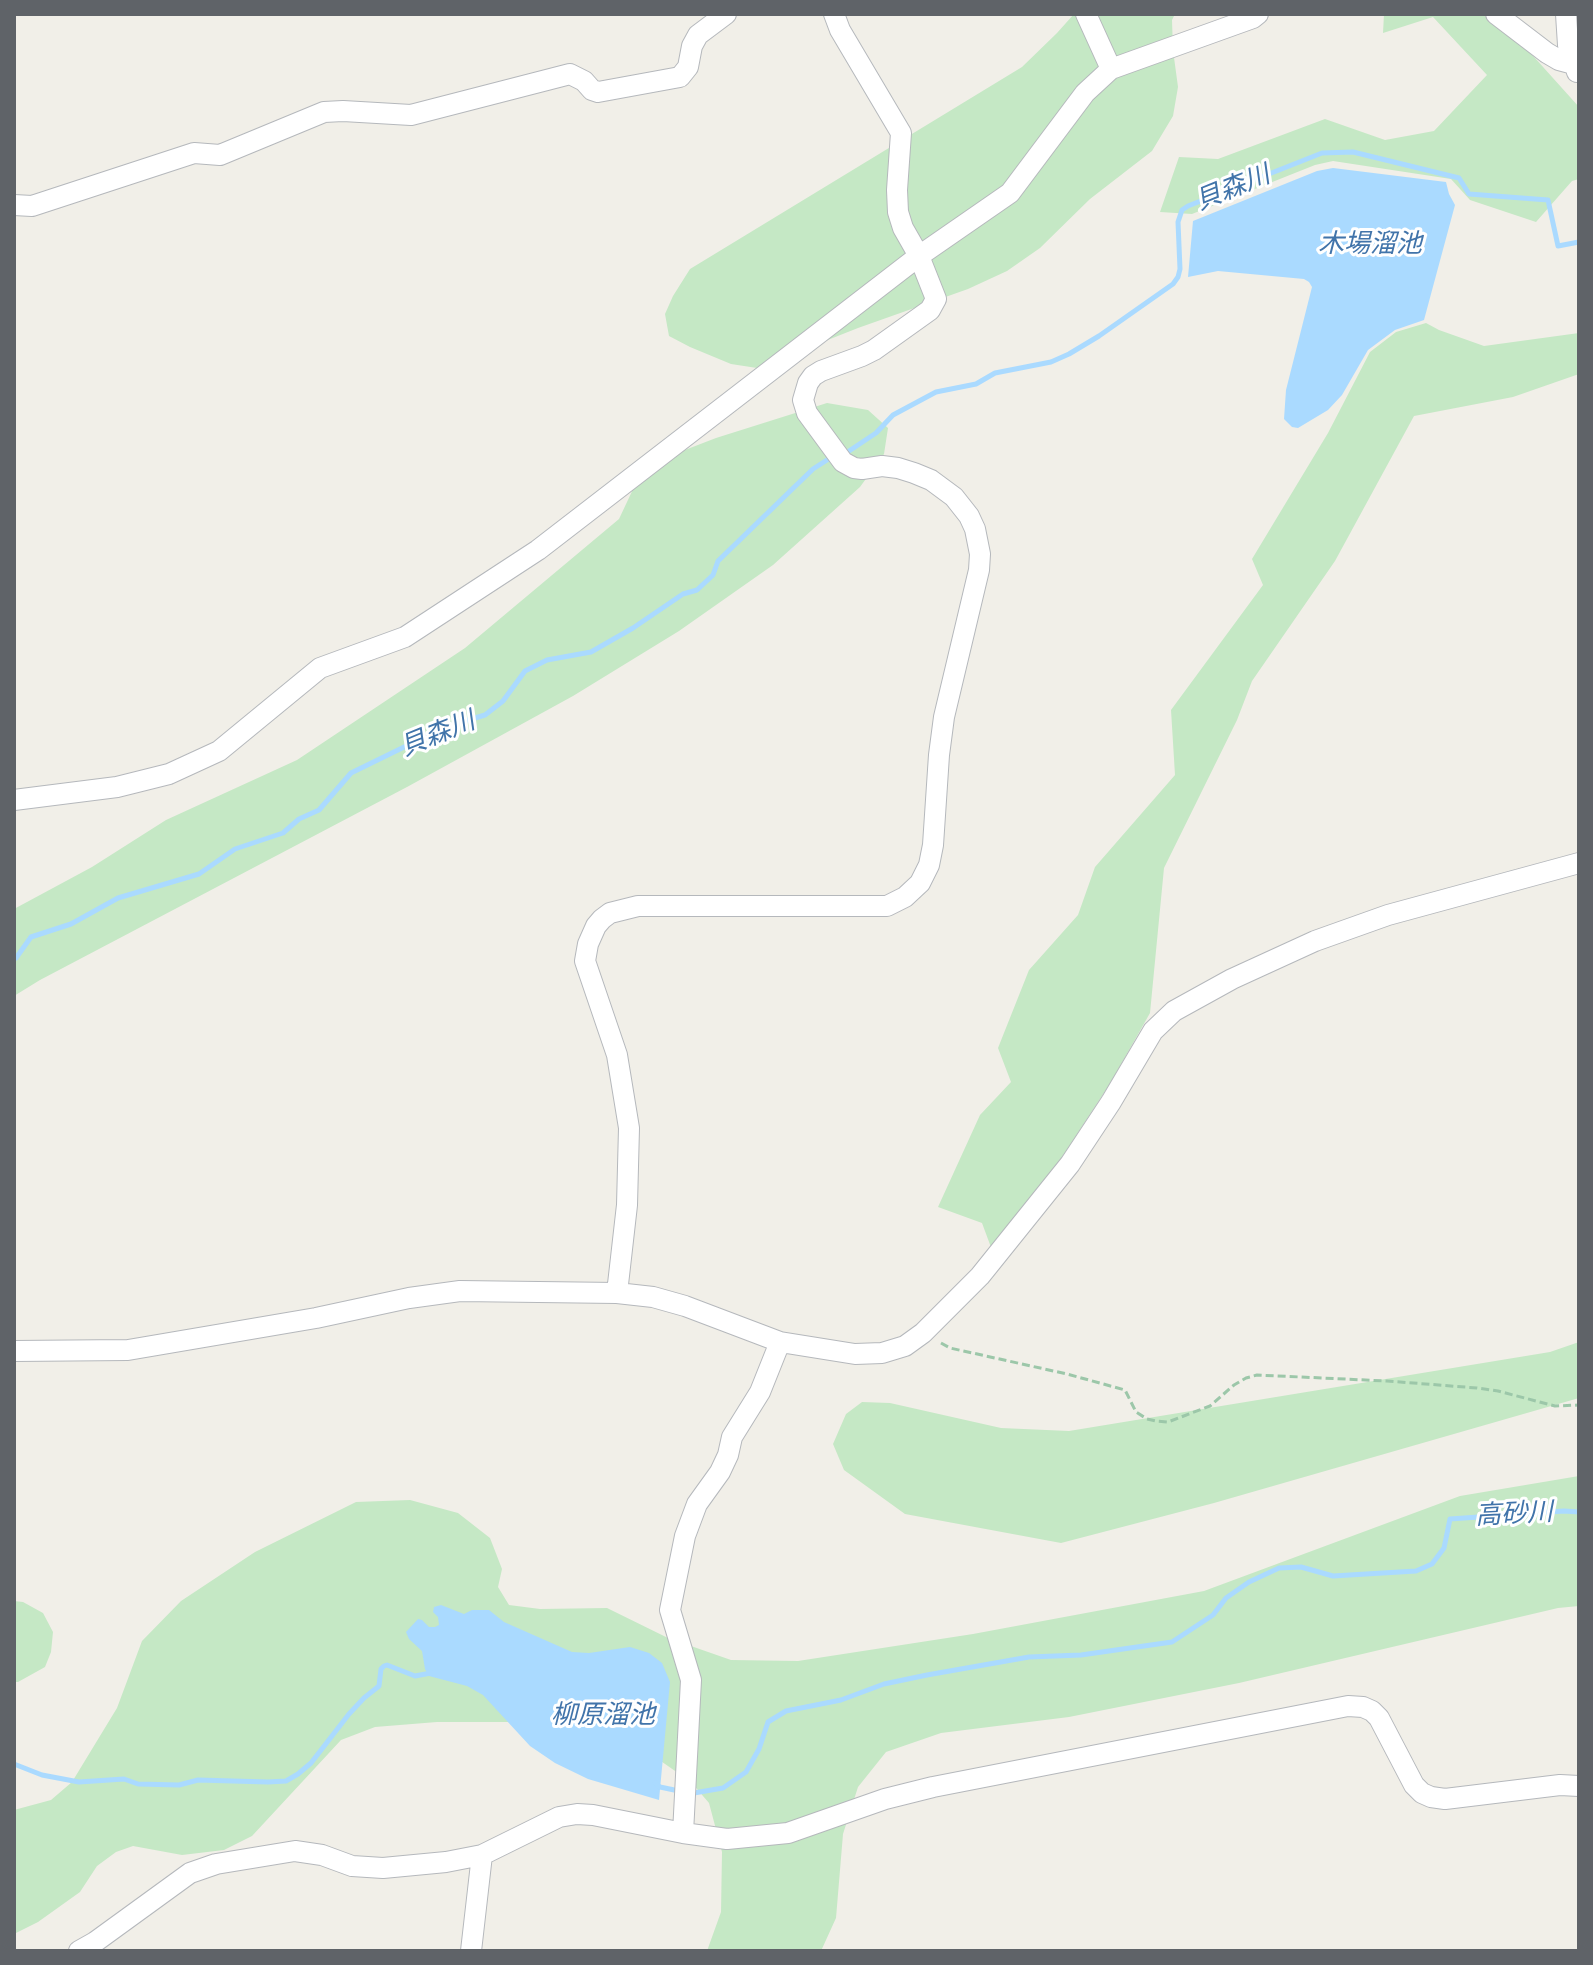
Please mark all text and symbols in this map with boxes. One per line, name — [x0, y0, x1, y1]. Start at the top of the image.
water label: 貝森川 — [1191, 160, 1275, 218]
water label: 木場溜池 — [1318, 229, 1422, 261]
water label: 貝森川 — [396, 706, 480, 764]
water label: 高砂川 — [1474, 1497, 1554, 1533]
water label: 柳原溜池 — [551, 1700, 655, 1732]

